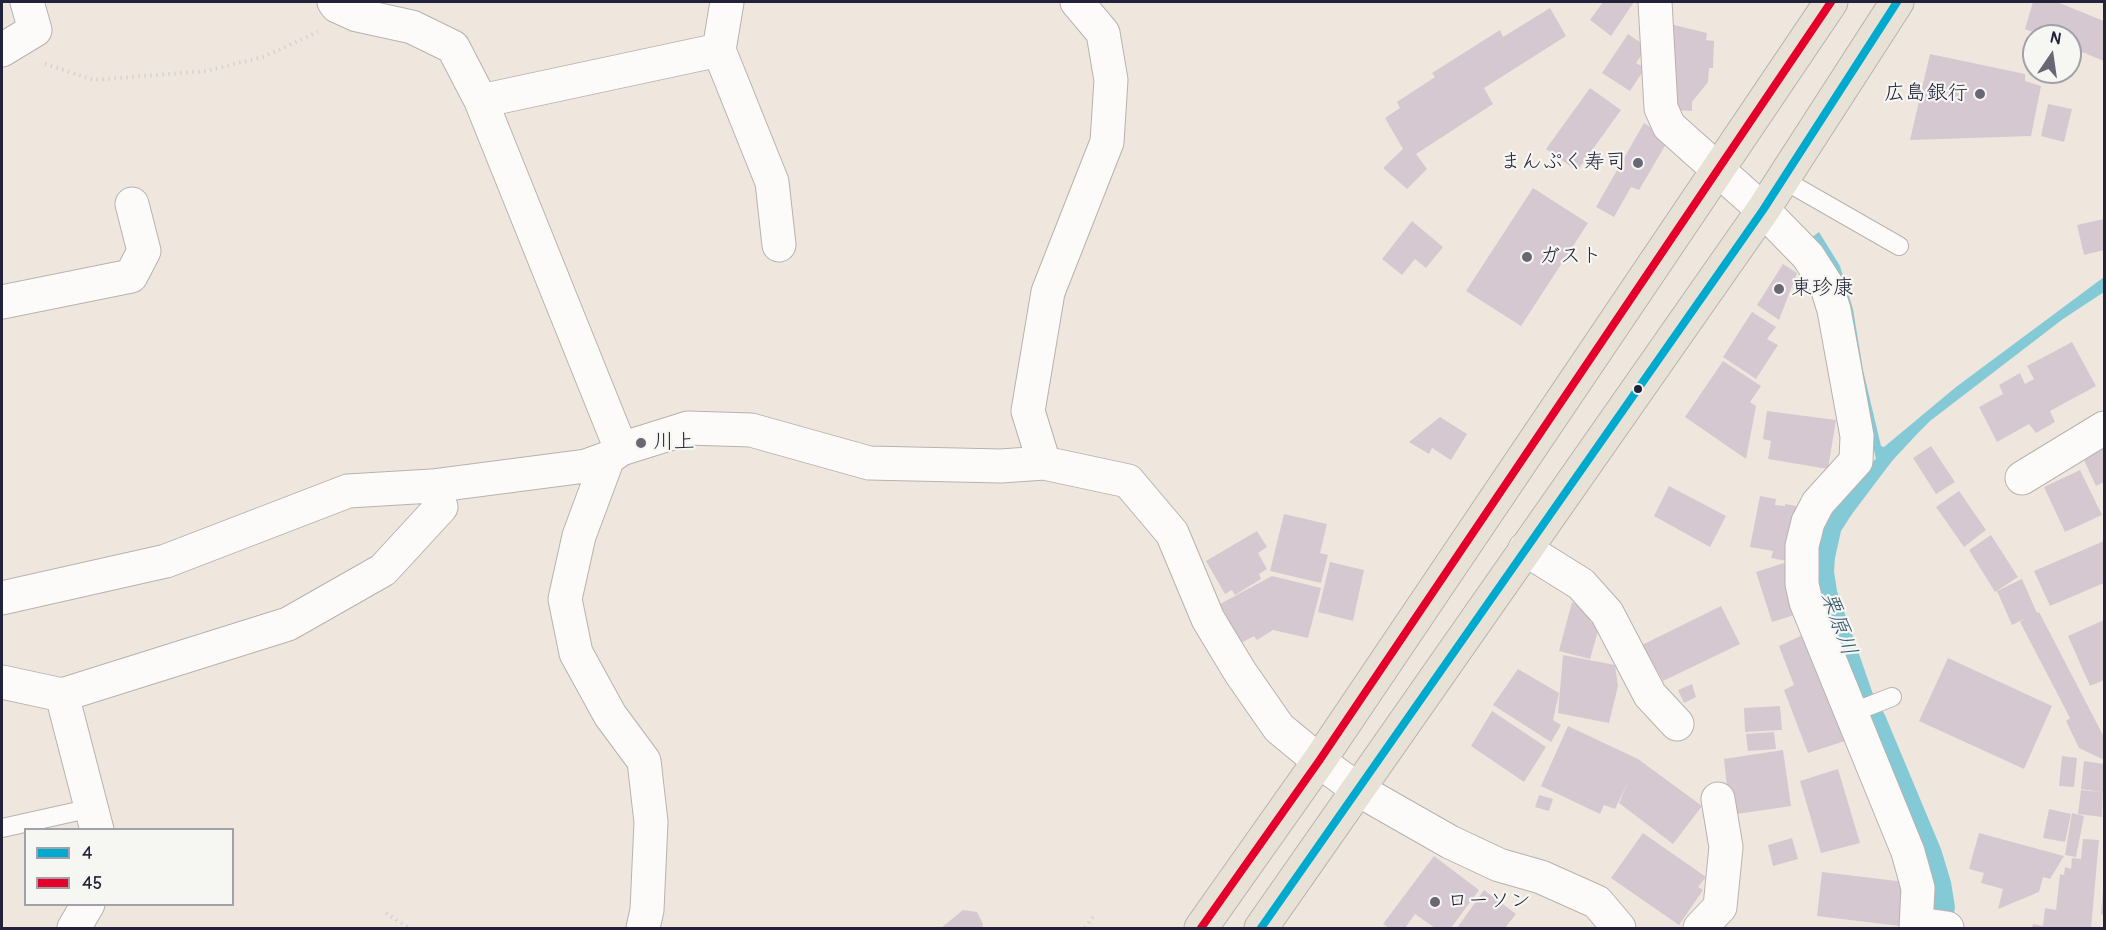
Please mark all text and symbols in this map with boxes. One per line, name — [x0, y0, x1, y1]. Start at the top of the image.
north arrow — [2022, 24, 2082, 84]
text: N — [2048, 27, 2063, 49]
place label: 広島銀行 — [1884, 81, 1968, 107]
marker: 広島銀行 — [1973, 87, 1987, 101]
place label: まんぷく寿司 — [1500, 150, 1626, 176]
marker: まんぷく寿司 — [1631, 156, 1645, 170]
place label: ガスト — [1539, 244, 1602, 270]
marker: ガスト — [1520, 250, 1534, 264]
place label: 東珍康 — [1791, 276, 1854, 302]
marker: 東珍康 — [1772, 282, 1786, 296]
unlabelled marker — [1632, 383, 1644, 395]
place label: 川上 — [653, 430, 695, 456]
marker: 川上 — [634, 436, 648, 450]
water label: 栗原川 — [1814, 588, 1862, 660]
legend — [24, 828, 234, 906]
text: 4 — [82, 842, 92, 865]
text: 45 — [82, 872, 102, 895]
place label: ローソン — [1447, 889, 1531, 915]
marker: ローソン — [1428, 895, 1442, 909]

